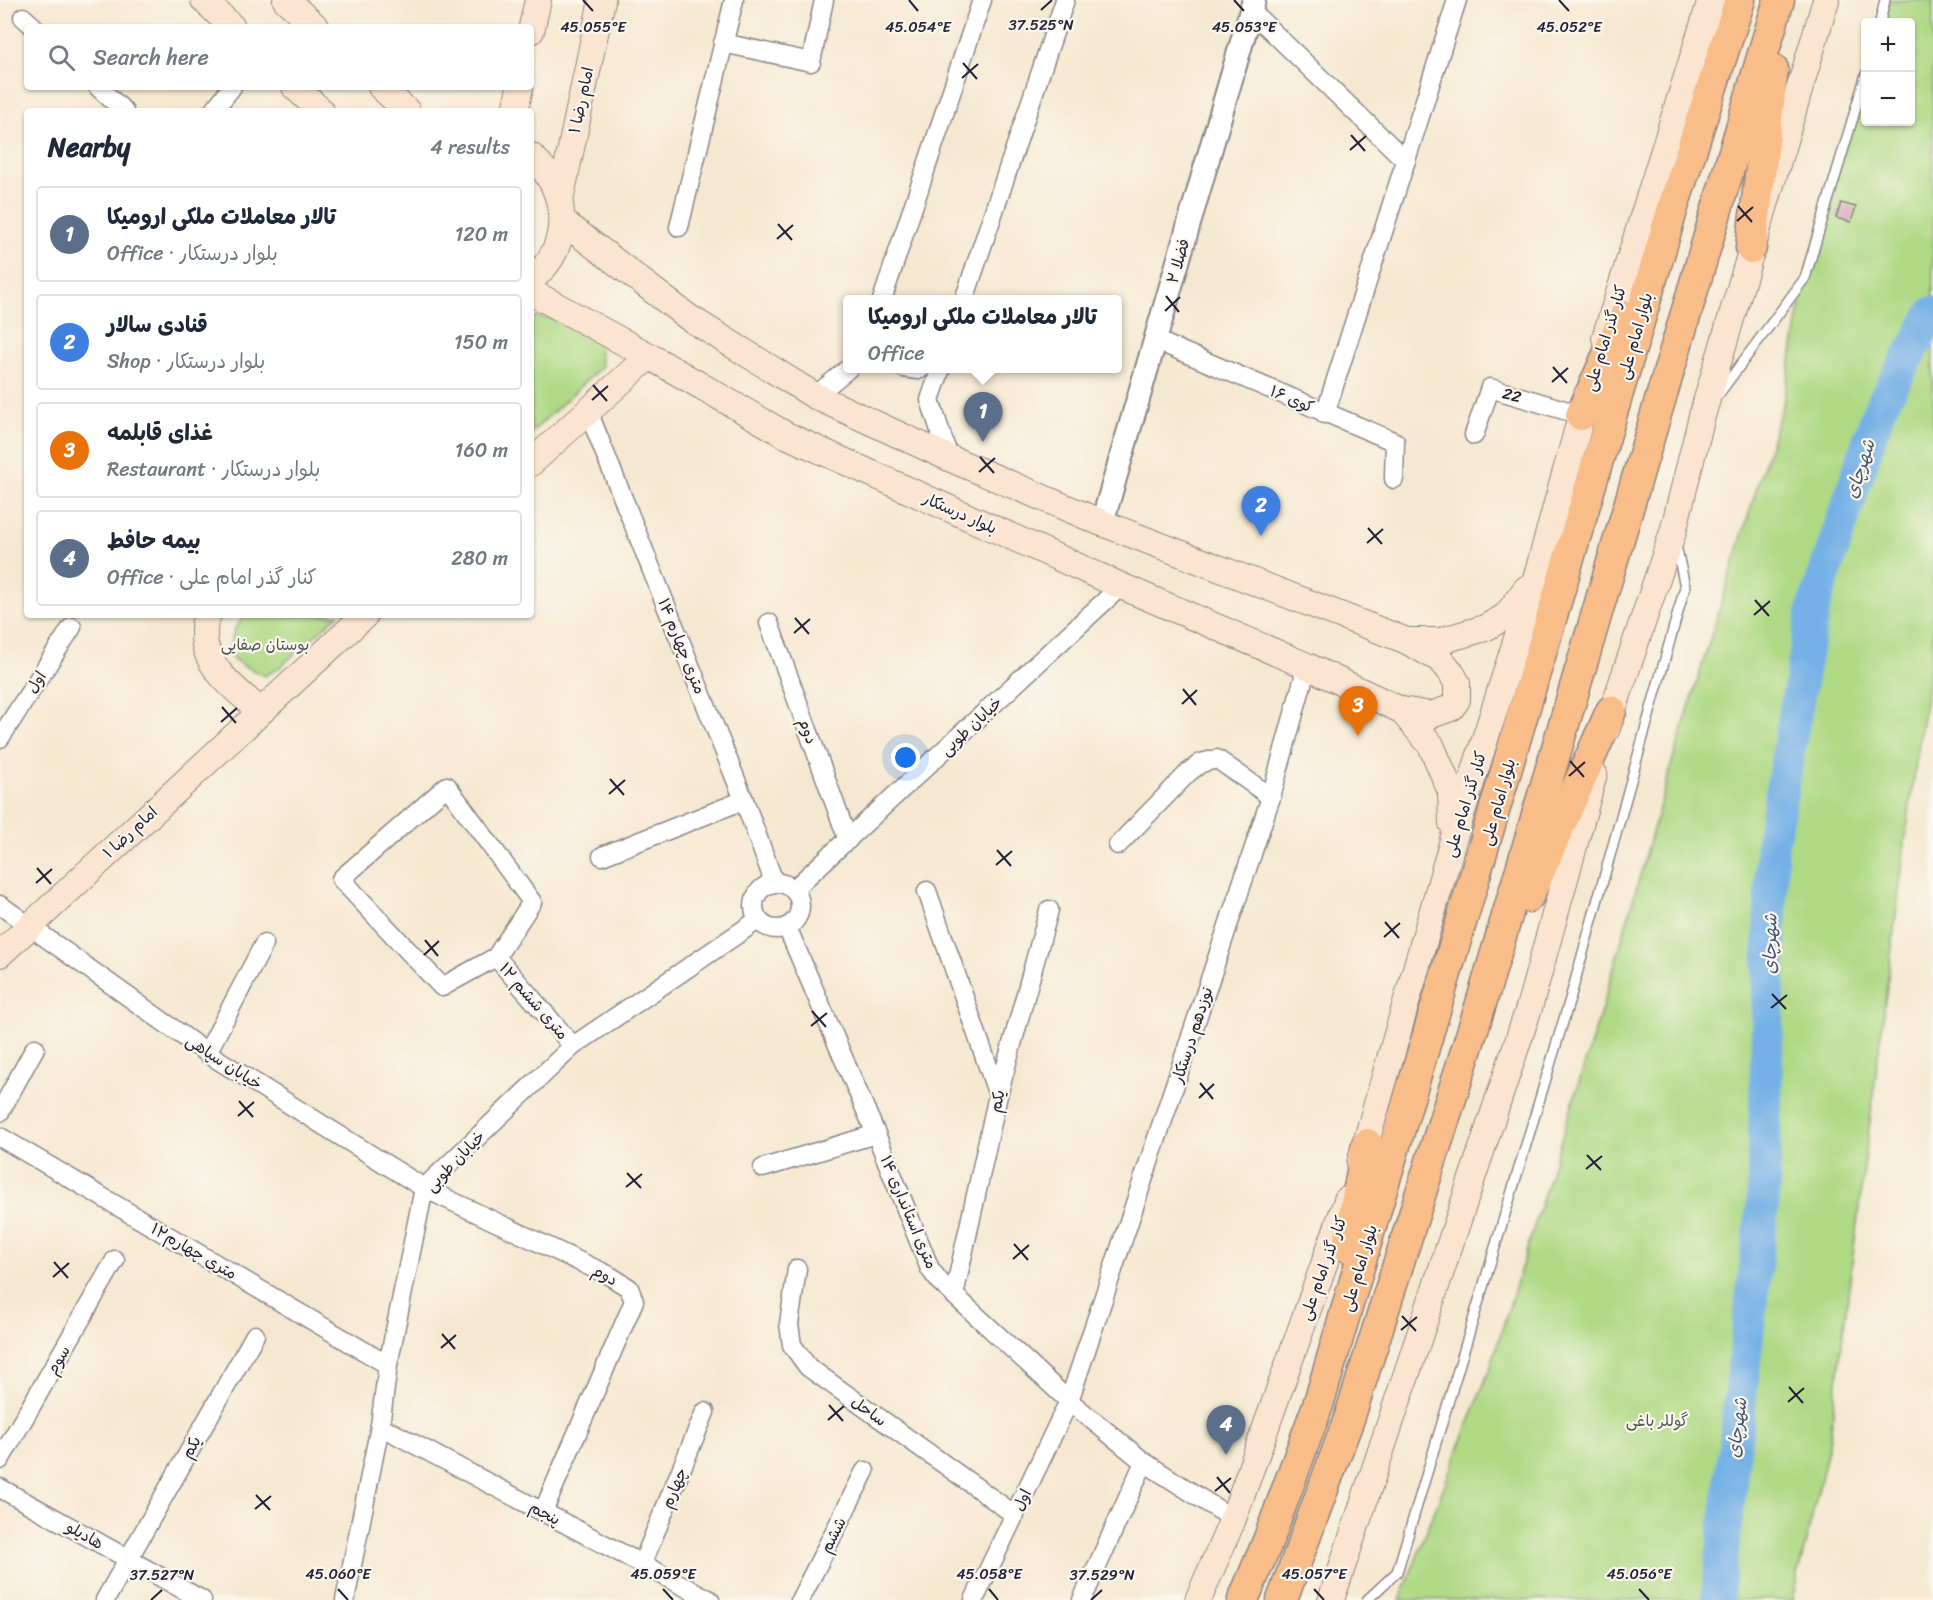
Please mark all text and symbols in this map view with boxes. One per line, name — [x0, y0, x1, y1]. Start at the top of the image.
text: 37.525°N — [1008, 12, 1074, 38]
text: 45.055°E — [560, 14, 627, 40]
text: 45.054°E — [885, 14, 953, 40]
text: 45.053°E — [1212, 14, 1278, 40]
text: 45.052°E — [1536, 14, 1603, 40]
map controls — [1861, 18, 1915, 126]
button: + — [1861, 18, 1915, 72]
search box — [24, 24, 534, 90]
text: Search here — [93, 38, 209, 77]
icon: search — [45, 41, 78, 74]
street label: امام رضا ۱ — [560, 64, 602, 136]
button: − — [1861, 72, 1915, 126]
text: Nearby — [48, 124, 130, 170]
text: 4 results — [430, 130, 510, 165]
text: تالار معاملات ملکی ارومیکا — [107, 197, 336, 236]
text: 1 — [65, 217, 74, 252]
text: 120 m — [455, 217, 508, 252]
street label: فضلا ۲ — [1158, 235, 1198, 287]
text: Office · بلوار درستکار — [107, 236, 278, 271]
street label: کنار گذر امام علی — [1575, 281, 1635, 395]
street label: بلوار امام علی — [1609, 289, 1661, 383]
popup — [843, 295, 1122, 373]
text: تالار معاملات ملکی ارومیکا — [868, 297, 1097, 336]
text: قنادی سالار — [107, 305, 208, 344]
text: 2 — [64, 325, 75, 360]
text: 150 m — [454, 325, 508, 360]
text: Office — [868, 336, 924, 371]
text: Shop · بلوار درستکار — [107, 344, 265, 379]
street label: کوی ۱۶ — [1265, 377, 1319, 421]
street label: 22 — [1499, 379, 1525, 411]
pin: 1 — [964, 392, 1002, 442]
text: غذای قابلمه — [107, 413, 213, 452]
text: 3 — [64, 433, 75, 468]
text: 160 m — [455, 433, 508, 468]
water label: شهرچای — [1835, 434, 1885, 503]
text: Restaurant · بلوار درستکار — [107, 452, 320, 487]
street label: بلوار درستکار — [917, 483, 1002, 542]
pin: 2 — [1242, 486, 1280, 536]
text: بیمه حافط — [107, 521, 201, 560]
text: 4 — [63, 541, 76, 576]
text: 280 m — [451, 541, 508, 576]
text: Office · کنار گذر امام علی — [107, 560, 317, 595]
street label: ۱۴ متری چهارم — [650, 594, 714, 698]
park label: بوستان صفایی — [221, 630, 309, 659]
street label: اول — [18, 665, 54, 699]
pin: 3 — [1338, 686, 1378, 736]
street label: خیابان طوبی — [933, 689, 1009, 763]
street label: دوم — [790, 714, 826, 748]
your location — [891, 743, 920, 772]
street label: کنار گذر امام علی — [1435, 747, 1495, 861]
street label: بلوار امام علی — [1472, 755, 1524, 849]
street label: امام رضا ۱ — [95, 798, 165, 866]
water label: شهرچای — [1753, 912, 1787, 975]
street label: ۱۲ متری ششم — [492, 955, 576, 1047]
street label: نوزدهم درستکار — [1162, 983, 1221, 1088]
street label: خیابان سپاهی — [180, 1026, 268, 1098]
street label: یکم — [980, 1087, 1014, 1115]
street label: خیابان طوبی — [418, 1123, 492, 1199]
street label: ۱۴ متری استانداری — [872, 1151, 946, 1273]
street label: کنار گذر امام علی — [1291, 1211, 1355, 1325]
street label: ۱۲متری چهارم — [145, 1214, 243, 1288]
street label: بلوار امام علی — [1332, 1221, 1386, 1315]
street label: دوم — [587, 1256, 623, 1294]
street label: سوم — [38, 1340, 78, 1380]
street label: ساحل — [845, 1388, 893, 1434]
water label: شهرچای — [1717, 1395, 1757, 1460]
pin: 4 — [1206, 1406, 1246, 1455]
park label: گوللر باغی — [1626, 1406, 1688, 1435]
street label: یکم — [173, 1430, 209, 1464]
street label: چهارم — [652, 1463, 696, 1513]
street label: اول — [1004, 1484, 1040, 1516]
street label: پنجم — [524, 1493, 566, 1533]
street label: هادیلو — [60, 1512, 109, 1557]
street label: ششم — [812, 1512, 854, 1558]
text: 45.060°E — [305, 1561, 372, 1587]
text: 45.059°E — [630, 1561, 698, 1587]
text: 45.058°E — [956, 1561, 1023, 1587]
text: 45.057°E — [1281, 1561, 1348, 1587]
text: 45.056°E — [1607, 1561, 1673, 1587]
text: 37.527°N — [130, 1562, 195, 1588]
text: 37.529°N — [1069, 1562, 1135, 1588]

